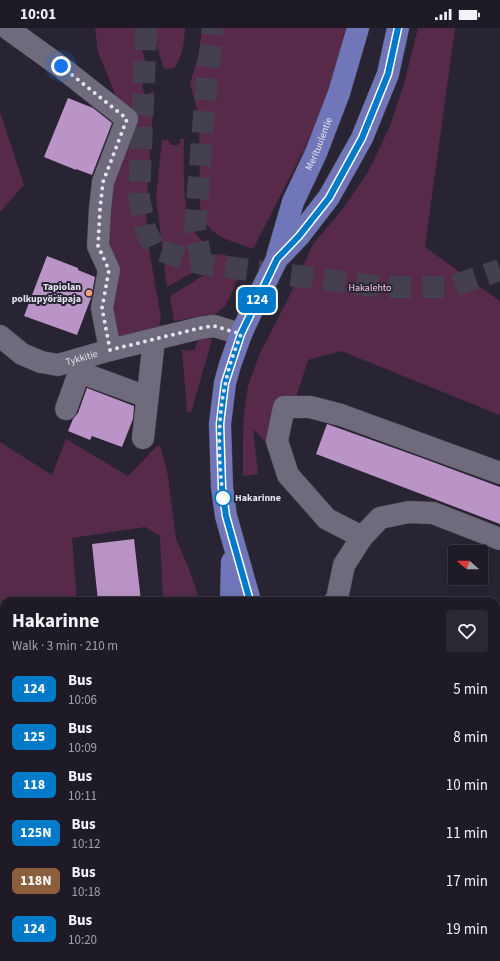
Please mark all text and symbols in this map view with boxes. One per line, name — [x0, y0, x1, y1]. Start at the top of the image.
text: 10:01 — [20, 4, 56, 25]
your location — [51, 56, 71, 76]
street label: Merituulentie — [302, 115, 336, 173]
place label: Tapiolan polkupyöräpaja — [12, 280, 81, 306]
park label: Hakalehto — [348, 281, 392, 295]
line badge: 124 — [234, 287, 280, 313]
marker: Tapiolan polkupyöräpaja — [84, 288, 94, 298]
text: 124 — [246, 290, 268, 310]
street label: Tykkitie — [64, 347, 100, 369]
marker: Hakarinne — [214, 489, 232, 507]
place label: Hakarinne — [235, 491, 281, 505]
north arrow — [448, 545, 488, 585]
map controls — [448, 545, 488, 585]
text: Hakarinne — [12, 608, 99, 635]
button: heart — [446, 610, 488, 652]
text: Walk · 3 min · 210 m — [12, 637, 118, 655]
text: Bus — [68, 670, 92, 691]
text: 124 — [23, 679, 45, 699]
text: 5 min — [453, 679, 488, 700]
text: 10:06 — [68, 691, 97, 709]
text: Bus — [68, 718, 92, 739]
text: 125 — [23, 727, 45, 747]
text: 8 min — [453, 727, 488, 748]
text: 10:09 — [68, 739, 97, 757]
text: Bus — [68, 766, 92, 787]
text: 118 — [23, 775, 45, 795]
text: 10 min — [446, 775, 488, 796]
text: 10:11 — [68, 787, 97, 805]
text: Bus — [72, 814, 96, 835]
text: 125N — [20, 823, 52, 843]
text: 11 min — [446, 823, 488, 844]
text: 10:12 — [72, 835, 101, 853]
text: Bus — [72, 862, 96, 883]
text: 118N — [20, 871, 52, 891]
text: 17 min — [446, 871, 488, 892]
text: 10:18 — [72, 883, 101, 901]
text: Bus — [68, 910, 92, 931]
text: 124 — [23, 919, 45, 939]
text: 19 min — [446, 919, 488, 940]
text: 10:20 — [68, 931, 97, 949]

